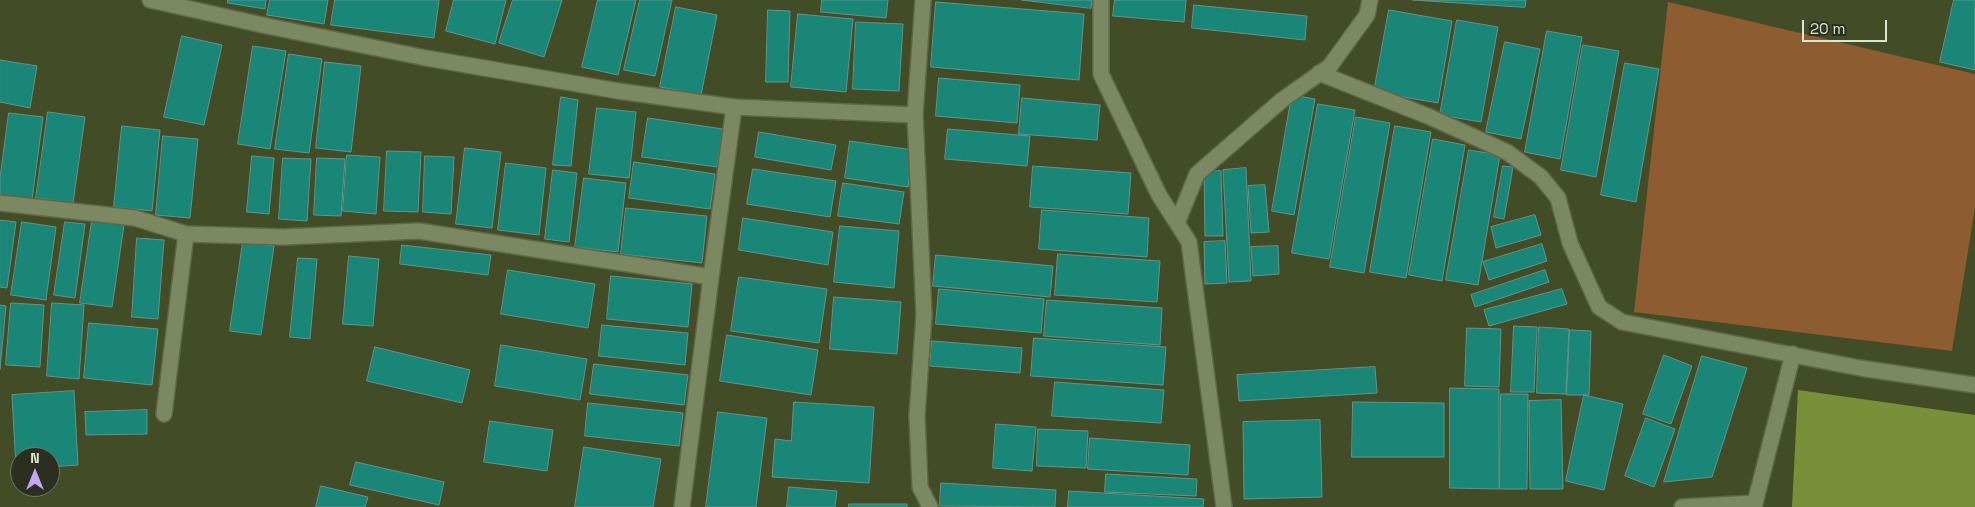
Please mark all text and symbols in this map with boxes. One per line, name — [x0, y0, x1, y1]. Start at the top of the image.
scale bar — [1805, 10, 1890, 42]
text: 20 m — [1810, 19, 1845, 38]
north arrow — [10, 447, 60, 497]
text: N — [30, 449, 40, 467]

